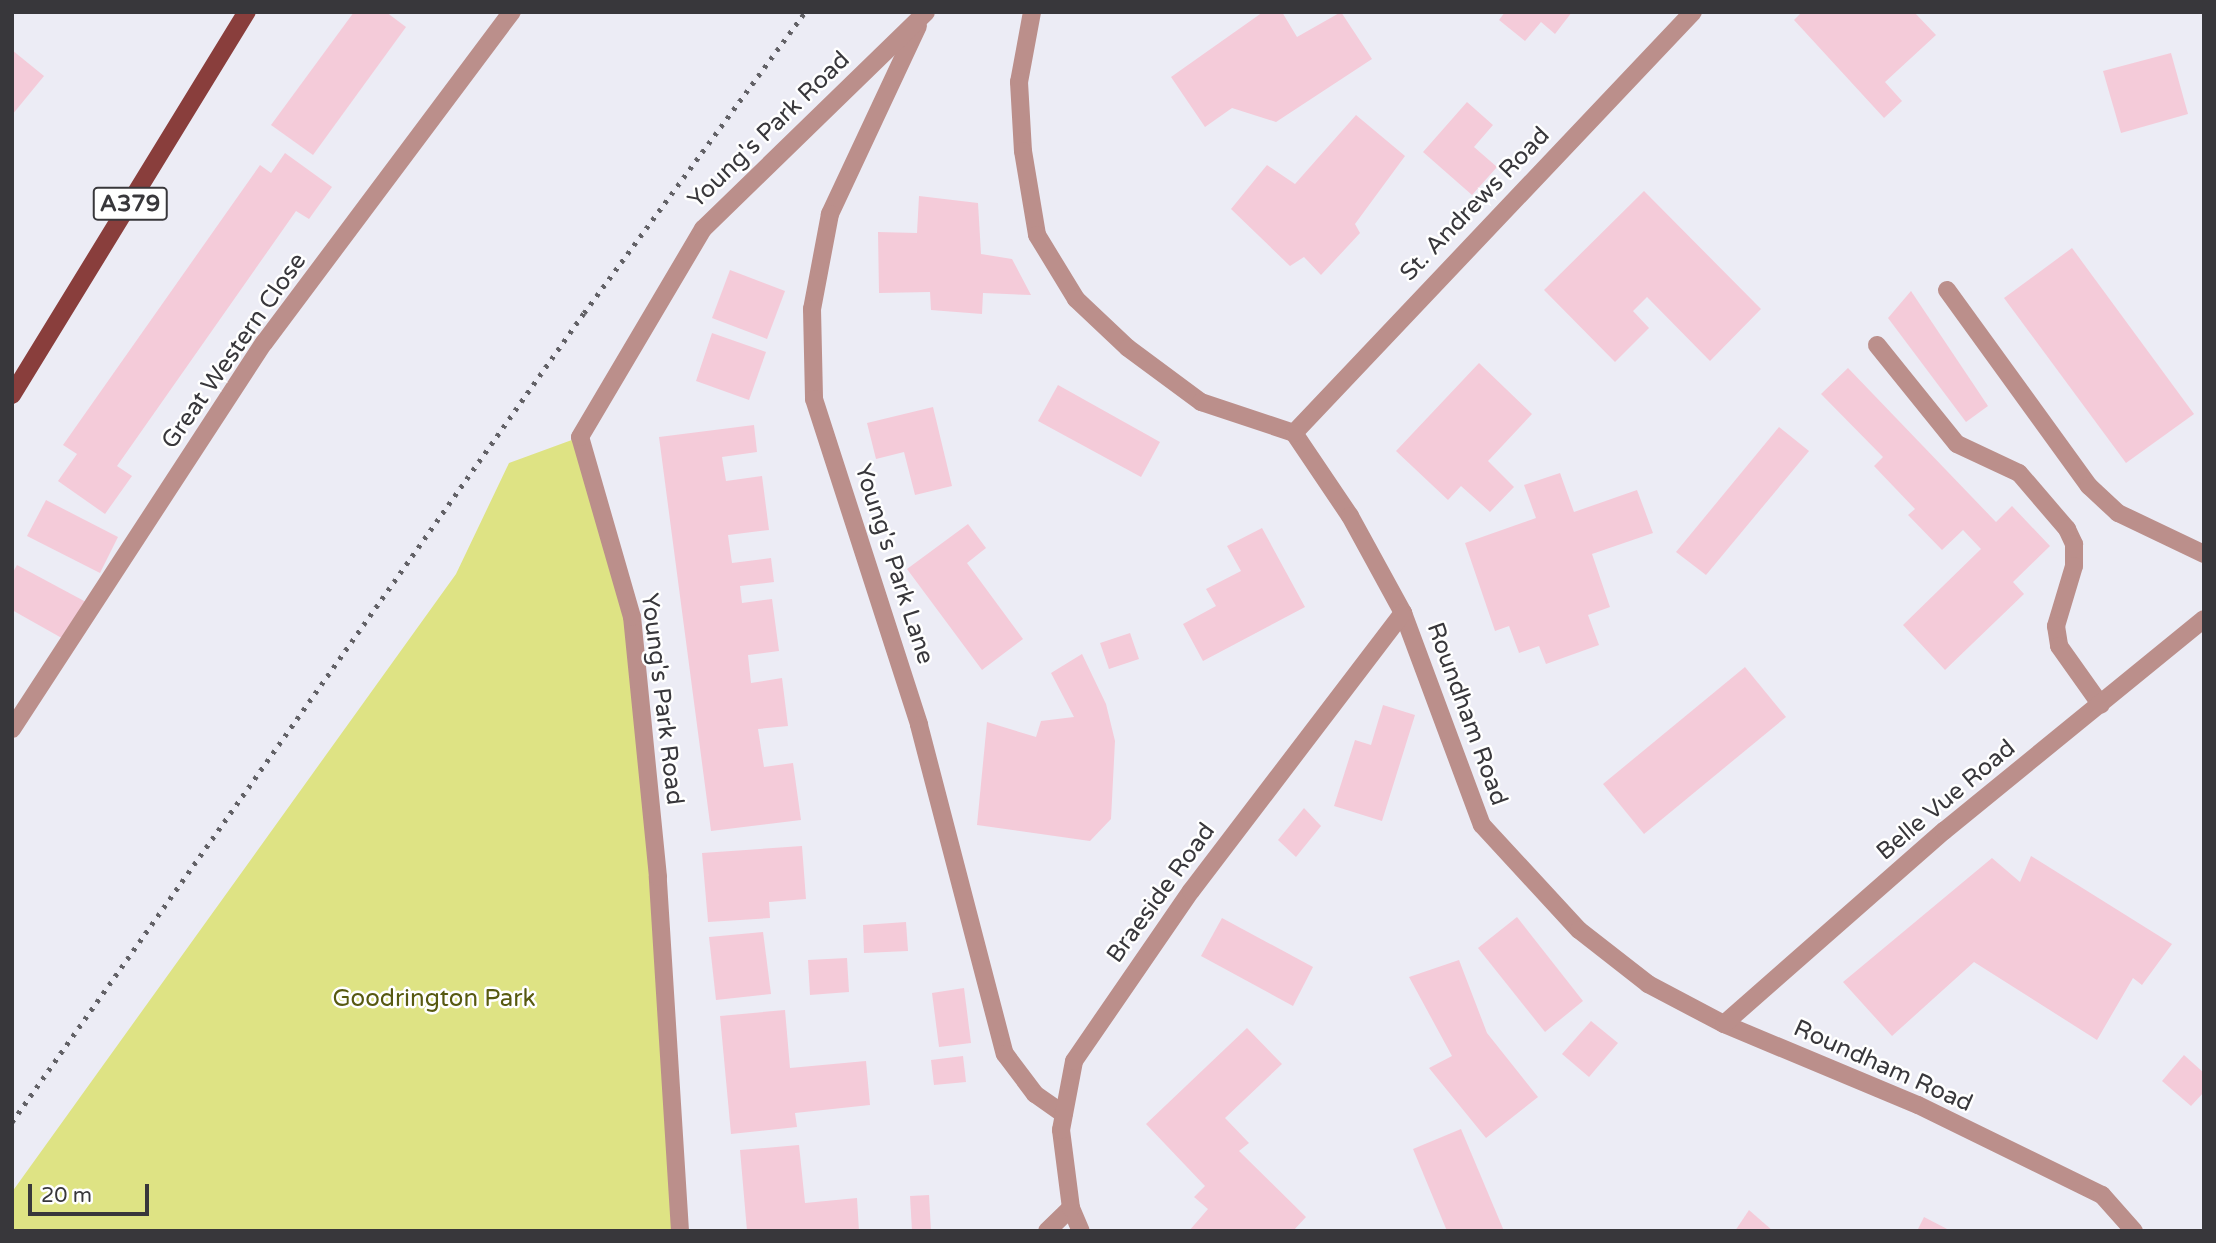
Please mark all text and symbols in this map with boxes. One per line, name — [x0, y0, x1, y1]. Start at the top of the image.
street label: Young's Park Road — [682, 46, 856, 214]
street label: St. Andrews Road — [1394, 121, 1556, 287]
road number: A379 — [92, 184, 168, 224]
street label: Great Western Close — [156, 248, 312, 454]
street label: Young's Park Lane — [848, 460, 940, 668]
street label: Young's Park Road — [635, 591, 689, 807]
street label: Roundham Road — [1421, 619, 1513, 809]
street label: Belle Vue Road — [1871, 734, 2021, 866]
street label: Braeside Road — [1101, 818, 1221, 968]
park label: Goodrington Park — [332, 985, 536, 1013]
street label: Roundham Road — [1789, 1014, 1977, 1118]
scale bar — [32, 1170, 152, 1214]
text: 20 m — [41, 1183, 92, 1208]

